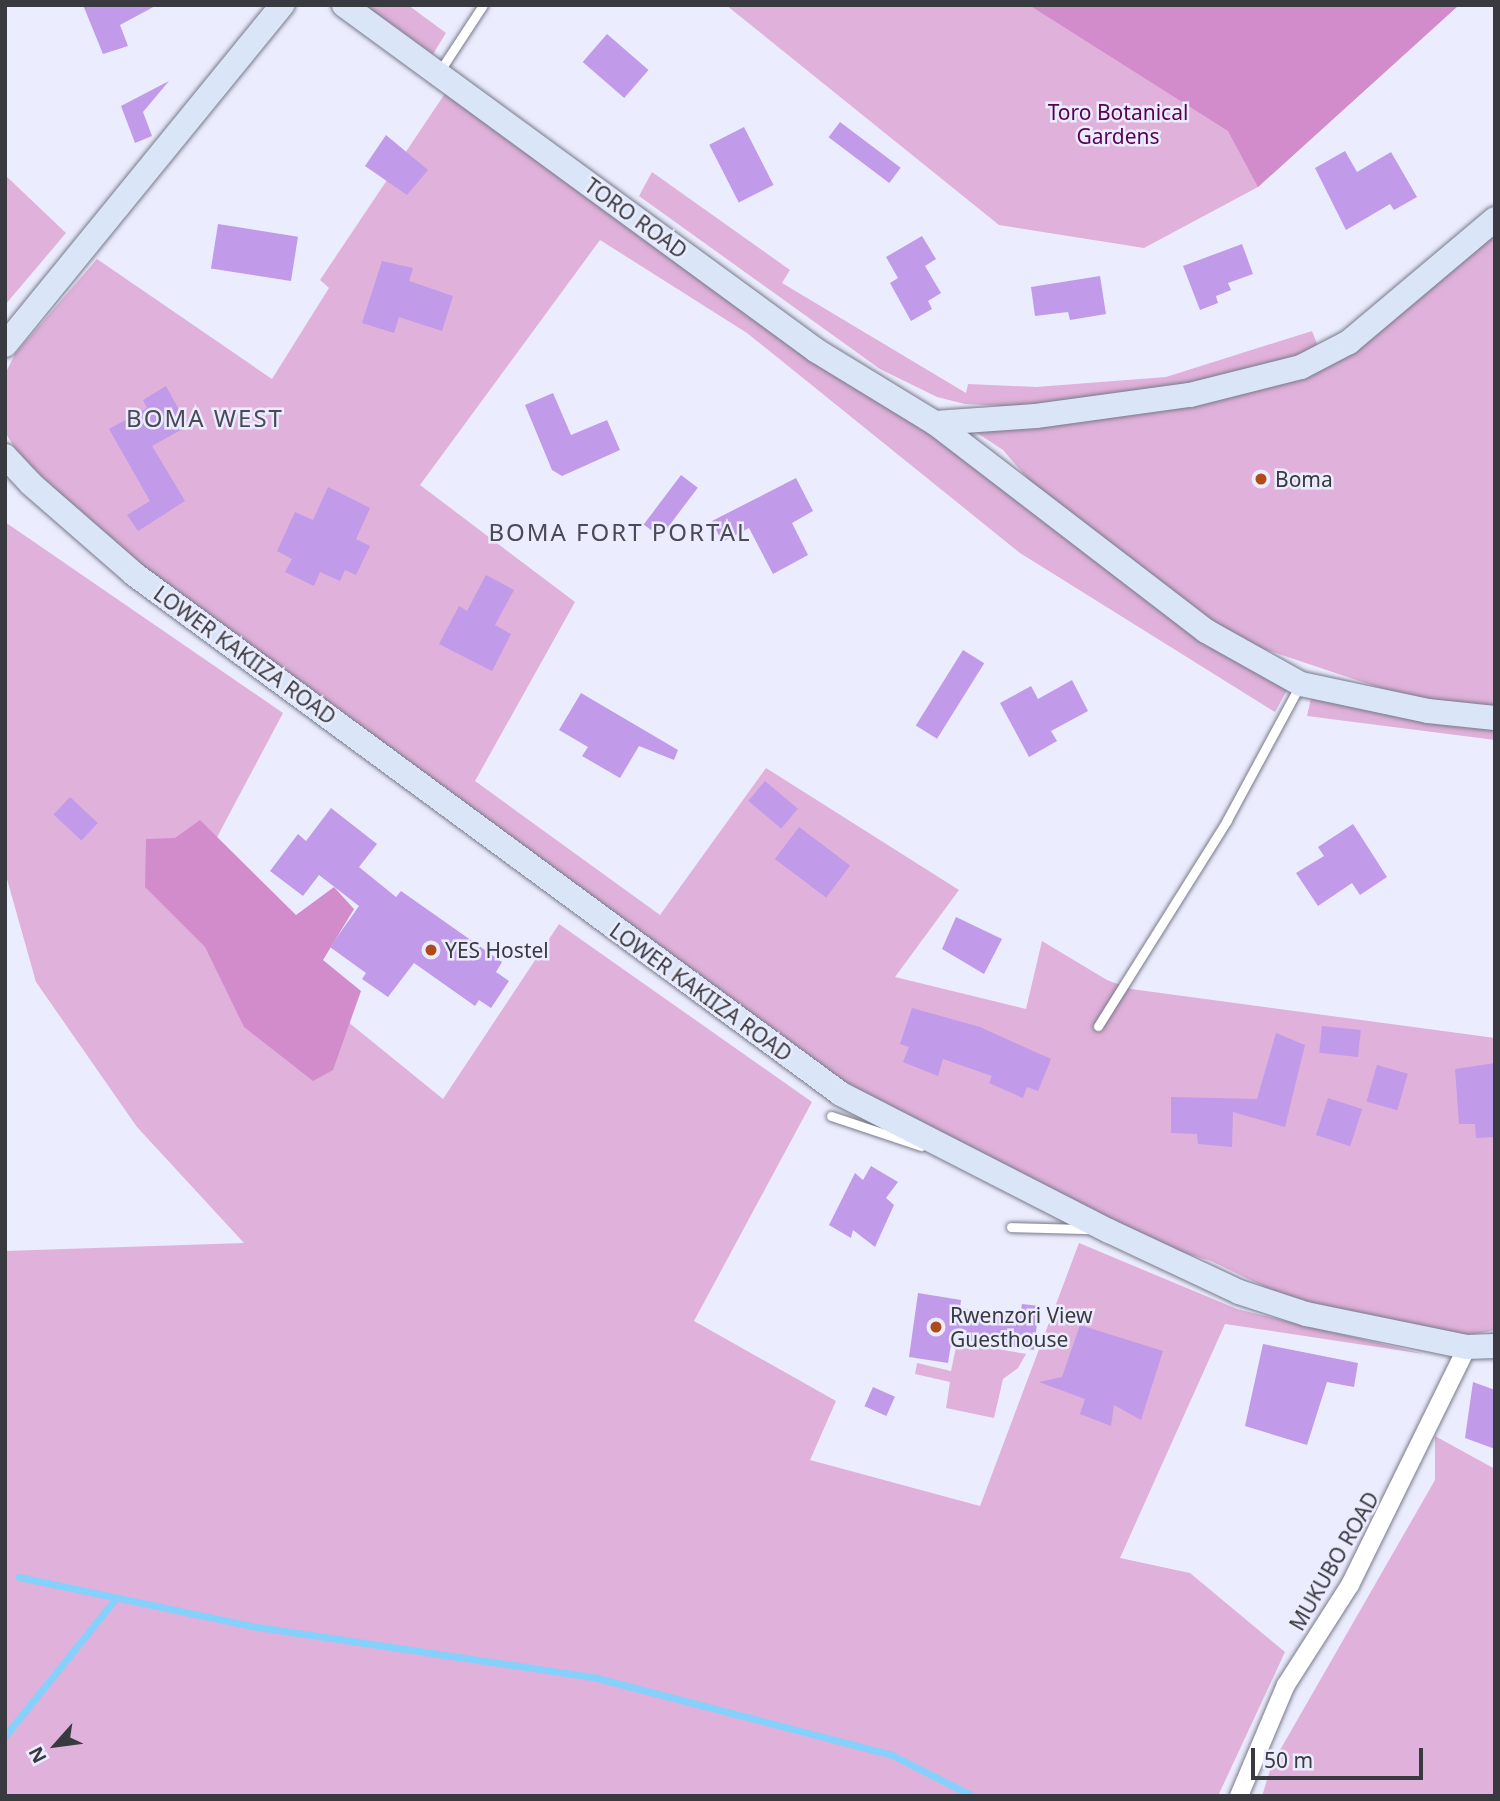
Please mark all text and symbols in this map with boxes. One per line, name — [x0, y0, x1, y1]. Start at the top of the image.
park label: Toro Botanical Gardens — [1048, 99, 1188, 149]
street label: TORO ROAD — [580, 172, 692, 264]
district label: BOMA WEST — [127, 404, 283, 432]
place label: Boma — [1275, 466, 1333, 492]
marker: Boma — [1253, 471, 1269, 487]
district label: BOMA FORT PORTAL — [490, 518, 750, 546]
street label: LOWER KAKIIZA ROAD — [149, 580, 341, 730]
street label: LOWER KAKIIZA ROAD — [605, 917, 797, 1067]
place label: YES Hostel — [445, 937, 549, 963]
marker: YES Hostel — [423, 942, 439, 958]
place label: Rwenzori View Guesthouse — [950, 1302, 1092, 1352]
marker: Rwenzori View Guesthouse — [928, 1319, 944, 1335]
street label: MUKUBO ROAD — [1284, 1487, 1384, 1635]
north arrow — [21, 1710, 91, 1780]
scale bar — [1255, 1734, 1426, 1778]
text: N — [22, 1742, 53, 1768]
text: 50 m — [1264, 1746, 1313, 1774]

